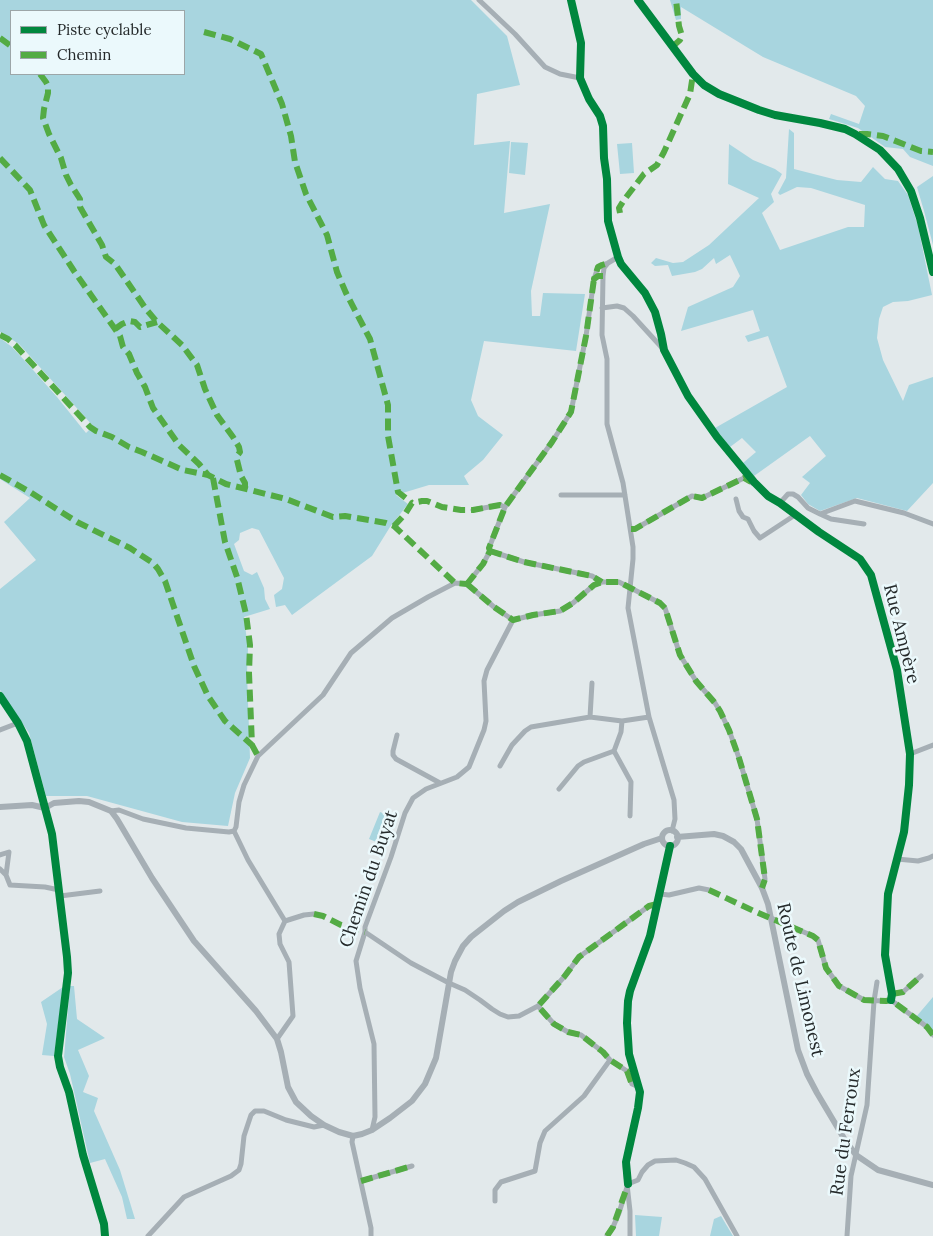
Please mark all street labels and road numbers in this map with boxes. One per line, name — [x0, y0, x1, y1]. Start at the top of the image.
street label: Rue Ampère — [878, 582, 924, 686]
street label: Chemin du Buyat — [335, 808, 403, 950]
street label: Route de Limonest — [772, 901, 828, 1059]
street label: Rue du Ferroux — [826, 1067, 866, 1197]

